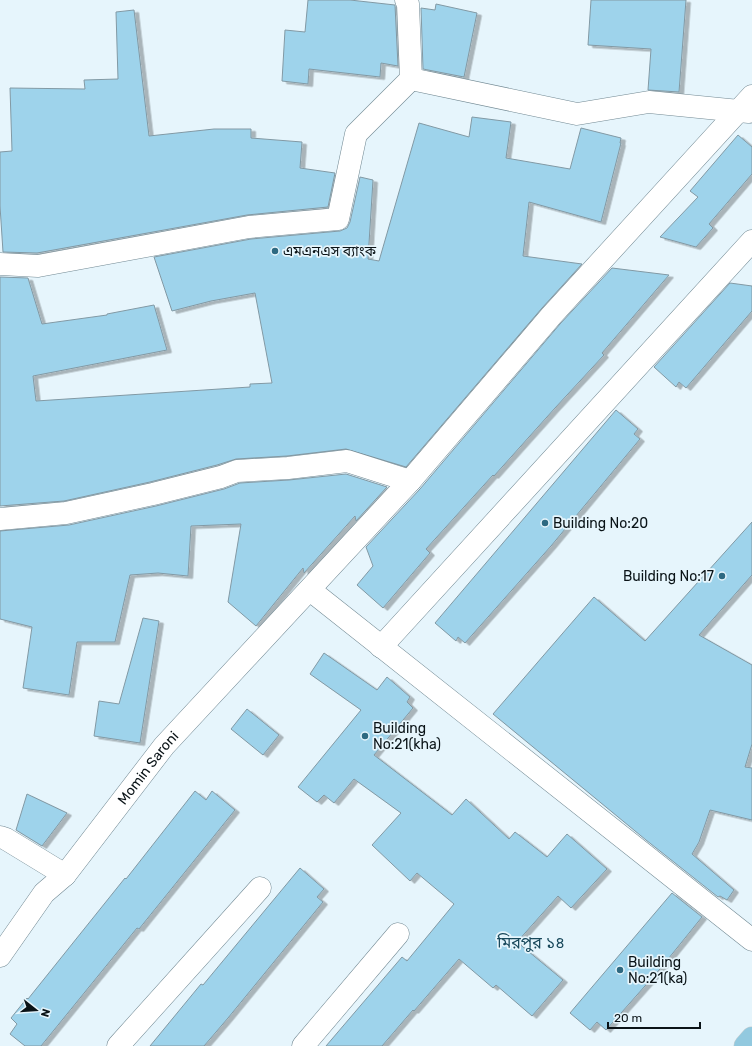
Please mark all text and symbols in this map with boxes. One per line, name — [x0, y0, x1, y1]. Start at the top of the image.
place label: এমএনএস ব্যাংক — [283, 243, 377, 260]
marker: এমএনএস ব্যাংক — [270, 246, 280, 256]
place label: Building No:20 — [553, 515, 648, 532]
marker: Building No:20 — [540, 518, 550, 528]
place label: Building No:17 — [623, 568, 714, 585]
marker: Building No:17 — [717, 571, 727, 581]
place label: Building No:21(kha) — [373, 720, 441, 753]
street label: Momin Saroni — [114, 728, 182, 808]
marker: Building No:21(kha) — [360, 731, 370, 741]
district label: মিরপুর ১৪ — [496, 933, 565, 952]
place label: Building No:21(ka) — [628, 954, 687, 987]
marker: Building No:21(ka) — [615, 965, 625, 975]
north arrow — [16, 990, 56, 1030]
scale bar — [608, 1004, 700, 1030]
text: N — [38, 1007, 52, 1019]
text: 20 m — [614, 1011, 642, 1025]

